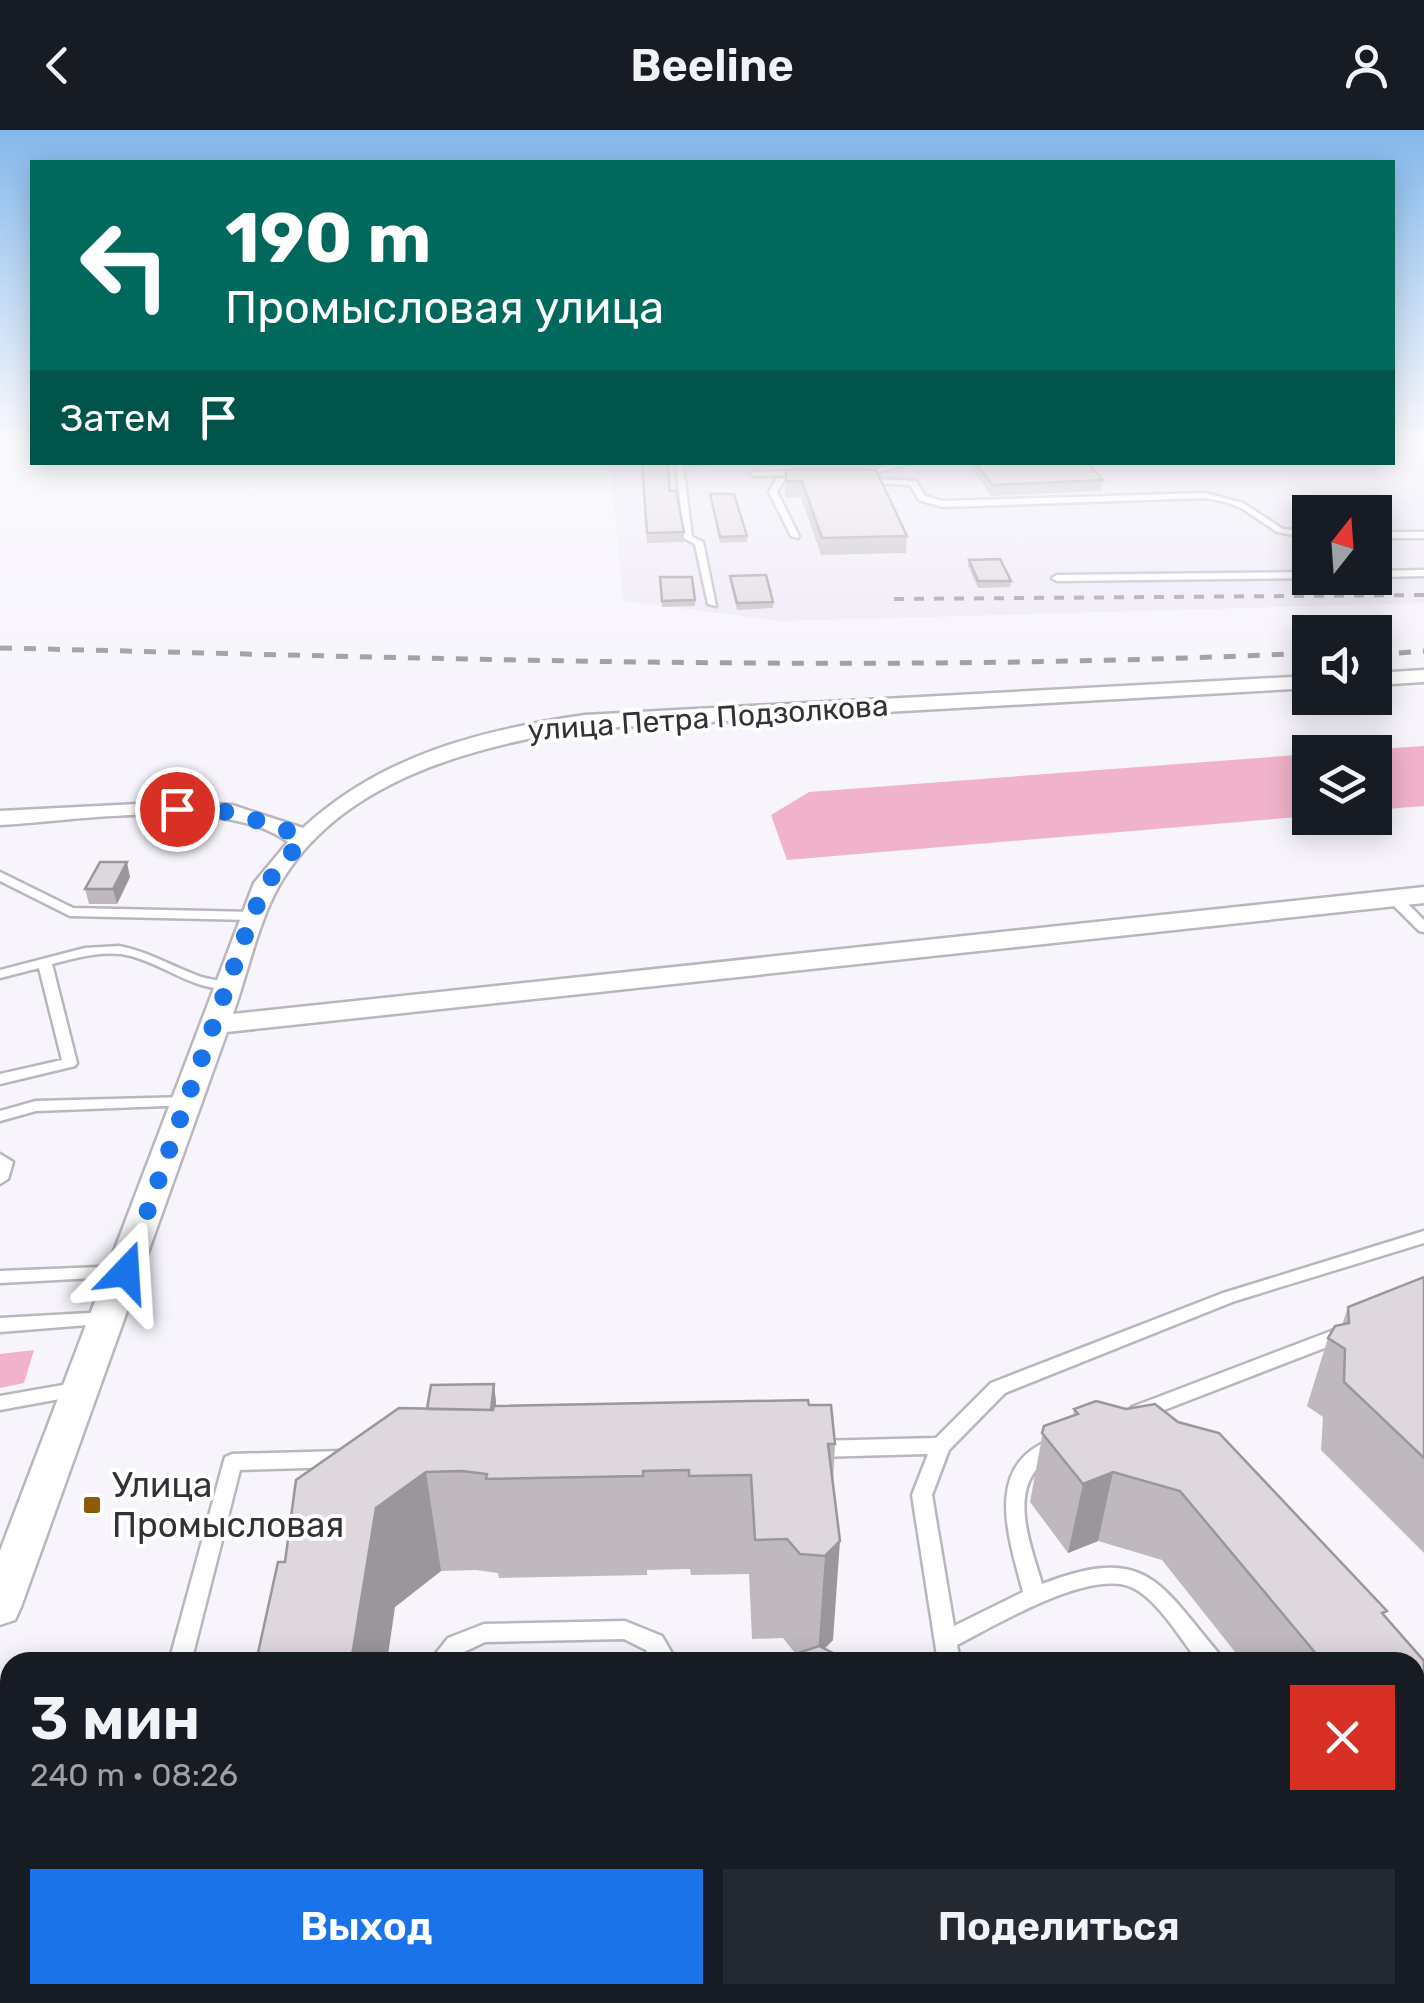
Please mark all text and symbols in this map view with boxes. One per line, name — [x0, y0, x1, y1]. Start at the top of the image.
icon: back — [30, 38, 85, 93]
icon: person — [1339, 38, 1394, 93]
text: Beeline — [630, 39, 794, 92]
text: 190 m — [225, 197, 431, 280]
icon: left — [60, 200, 190, 330]
text: Промысловая улица — [225, 281, 664, 334]
icon: arrive — [191, 390, 246, 445]
text: Затем — [60, 395, 171, 441]
north arrow — [1292, 495, 1392, 595]
map controls — [1292, 495, 1392, 835]
button: sound — [1292, 615, 1392, 715]
street label: улица Петра Подзолкова — [527, 687, 889, 749]
button: layers — [1292, 735, 1392, 835]
pin — [135, 767, 220, 852]
icon: arrive — [150, 782, 205, 837]
position arrow — [74, 1220, 178, 1324]
place label: Улица Промысловая — [112, 1464, 344, 1546]
marker: Улица Промысловая — [81, 1494, 103, 1516]
text: 3 мин — [30, 1683, 200, 1754]
button: close — [1290, 1685, 1395, 1790]
text: 240 m · 08:26 — [30, 1756, 238, 1794]
button: Выход — [30, 1869, 703, 1984]
button: Поделиться — [723, 1869, 1395, 1984]

